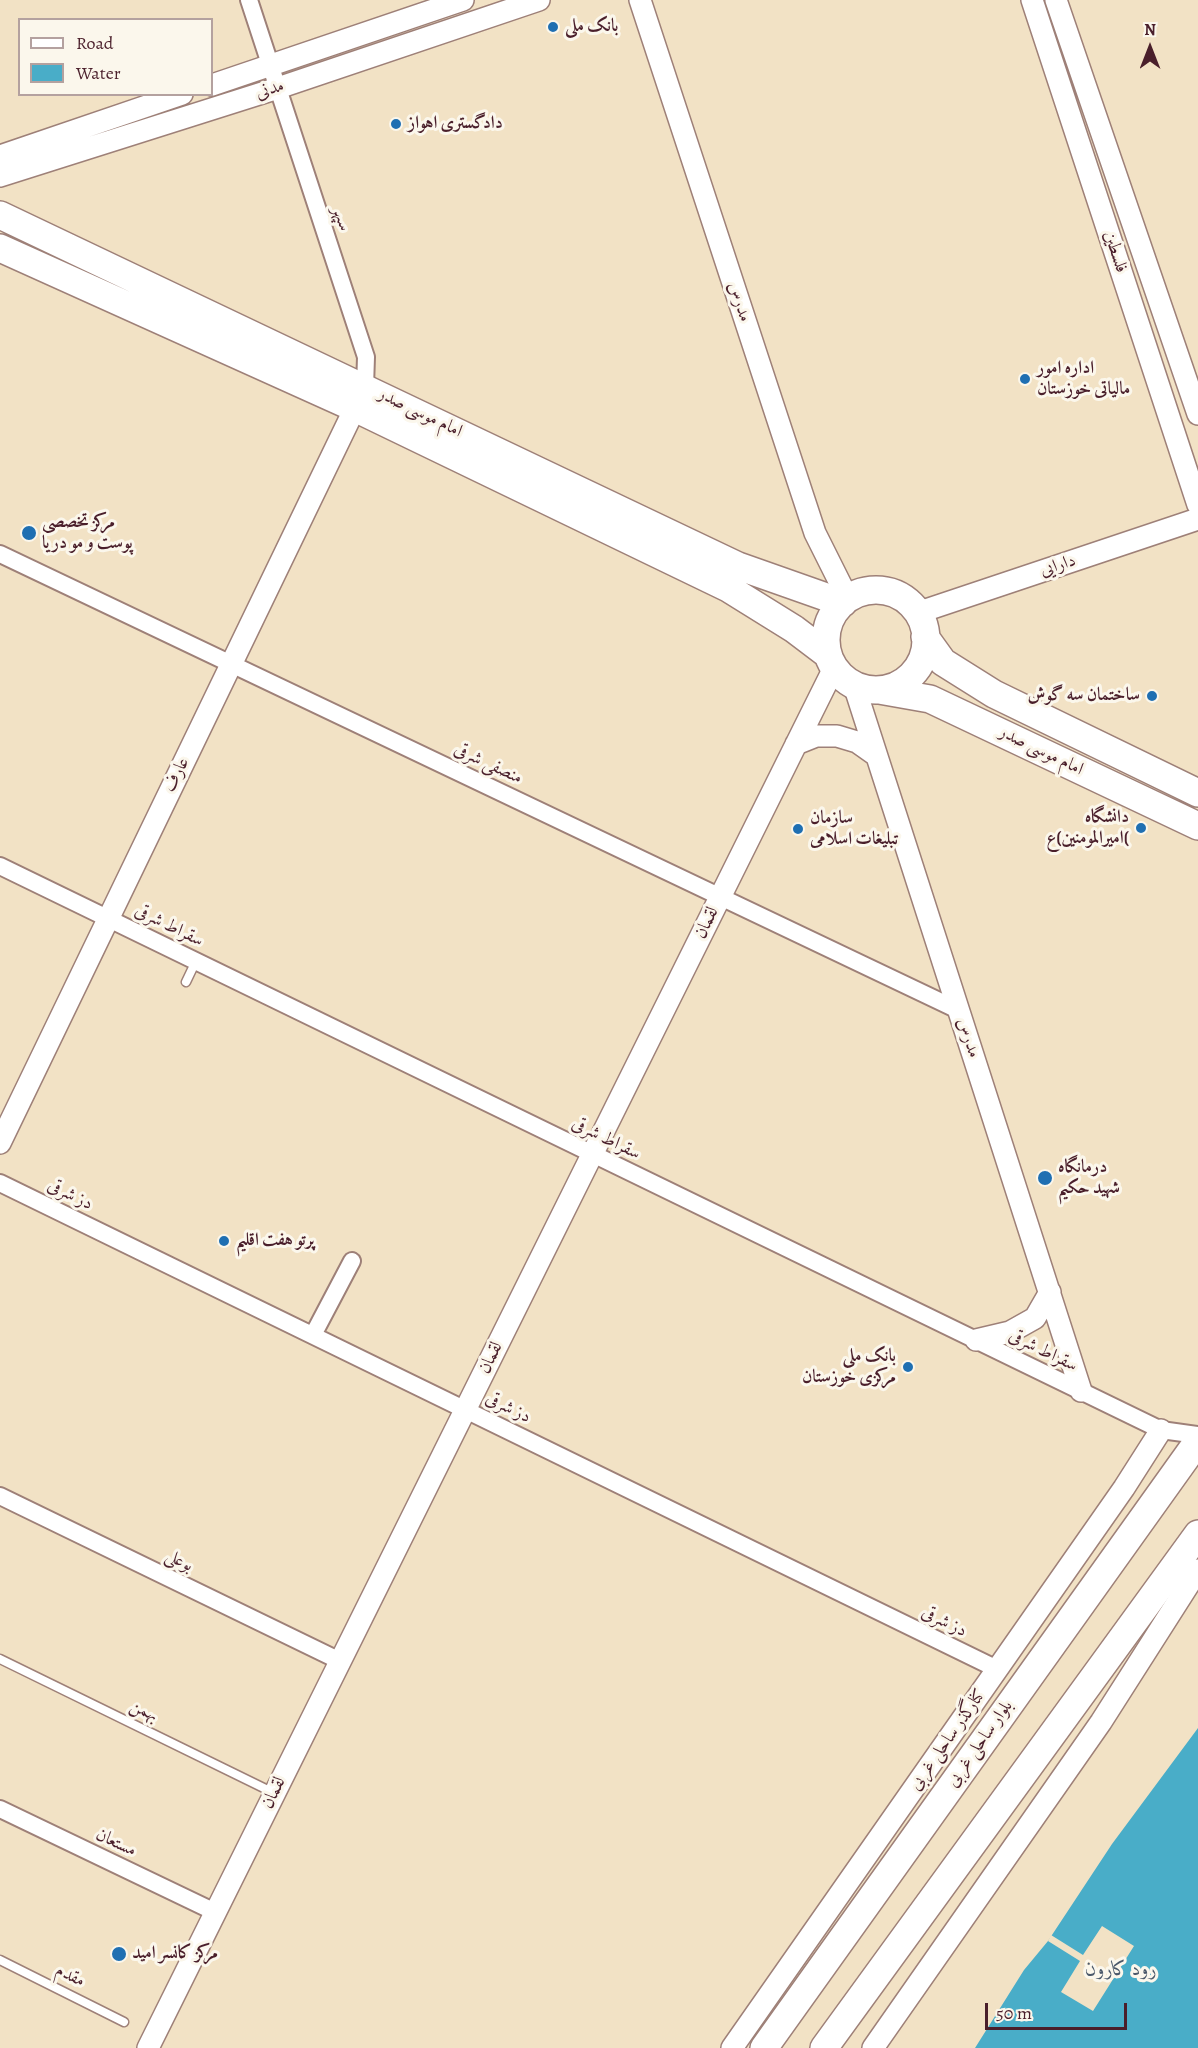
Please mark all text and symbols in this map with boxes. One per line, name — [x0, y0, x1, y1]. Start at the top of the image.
place label: بانک ملی — [565, 16, 618, 38]
legend — [18, 18, 213, 96]
north arrow — [1120, 18, 1180, 78]
text: N — [1144, 19, 1156, 41]
marker: بانک ملی — [546, 20, 560, 34]
text: Road — [76, 31, 113, 55]
text: Water — [76, 61, 121, 85]
street label: مدنی — [253, 75, 287, 105]
place label: دادگستری اهواز — [408, 113, 503, 135]
marker: دادگستری اهواز — [389, 117, 403, 131]
street label: سپهر — [327, 204, 355, 234]
street label: فلسطین — [1098, 228, 1132, 276]
street label: مدرس — [722, 279, 756, 325]
place label: اداره امور مالیاتی خوزستان — [1037, 358, 1130, 400]
marker: اداره امور مالیاتی خوزستان — [1018, 372, 1032, 386]
street label: امام موسی صدر — [374, 383, 466, 443]
place label: مرکز تخصصی پوست و مو دریا — [42, 512, 133, 554]
marker: مرکز تخصصی پوست و مو دریا — [20, 524, 38, 542]
street label: دارایی — [1037, 550, 1079, 582]
place label: ساختمان سه گوش — [1027, 685, 1140, 707]
marker: ساختمان سه گوش — [1145, 689, 1159, 703]
street label: امام موسی صدر — [995, 721, 1087, 781]
street label: منصفی شرقی — [450, 739, 526, 789]
street label: عارف — [159, 754, 195, 796]
place label: دانشگاه امیرالمومنین)ع( — [1046, 807, 1129, 850]
place label: سازمان تبلیغات اسلامی — [810, 808, 899, 850]
marker: دانشگاه امیرالمومنین)ع( — [1134, 821, 1148, 835]
marker: سازمان تبلیغات اسلامی — [791, 822, 805, 836]
street label: سقراط شرقی — [131, 900, 207, 952]
street label: لقمان — [690, 904, 724, 942]
street label: مدرس — [951, 1015, 985, 1061]
street label: سقراط شرقی — [568, 1113, 644, 1165]
place label: درمانگاه شهید حکیم — [1058, 1157, 1120, 1200]
marker: درمانگاه شهید حکیم — [1036, 1169, 1054, 1187]
street label: دز شرقی — [44, 1175, 96, 1215]
place label: پرتو هفت اقلیم — [236, 1230, 314, 1252]
marker: پرتو هفت اقلیم — [217, 1234, 231, 1248]
street label: سقراط شرقی — [1005, 1325, 1081, 1377]
street label: لقمان — [474, 1339, 508, 1377]
place label: بانک ملی مرکزی خوزستان — [802, 1346, 896, 1388]
marker: بانک ملی مرکزی خوزستان — [901, 1360, 915, 1374]
street label: دز شرقی — [482, 1388, 534, 1428]
street label: بوعلی — [161, 1545, 197, 1577]
street label: دز شرقی — [918, 1602, 970, 1642]
street label: کنارگذر ساحلی غربی — [905, 1685, 991, 1795]
street label: بهمن — [126, 1695, 162, 1727]
street label: بلوار ساحلی غربی — [942, 1696, 1018, 1792]
street label: لقمان — [257, 1774, 291, 1812]
street label: مستعان — [92, 1824, 140, 1862]
place label: مرکز کانسر امید — [132, 1943, 218, 1965]
marker: مرکز کانسر امید — [110, 1945, 128, 1963]
water label: رود کارون — [1085, 1958, 1157, 1982]
street label: مقدم — [52, 1960, 88, 1992]
scale bar — [988, 1991, 1130, 2029]
text: 50 m — [996, 2001, 1032, 2025]

